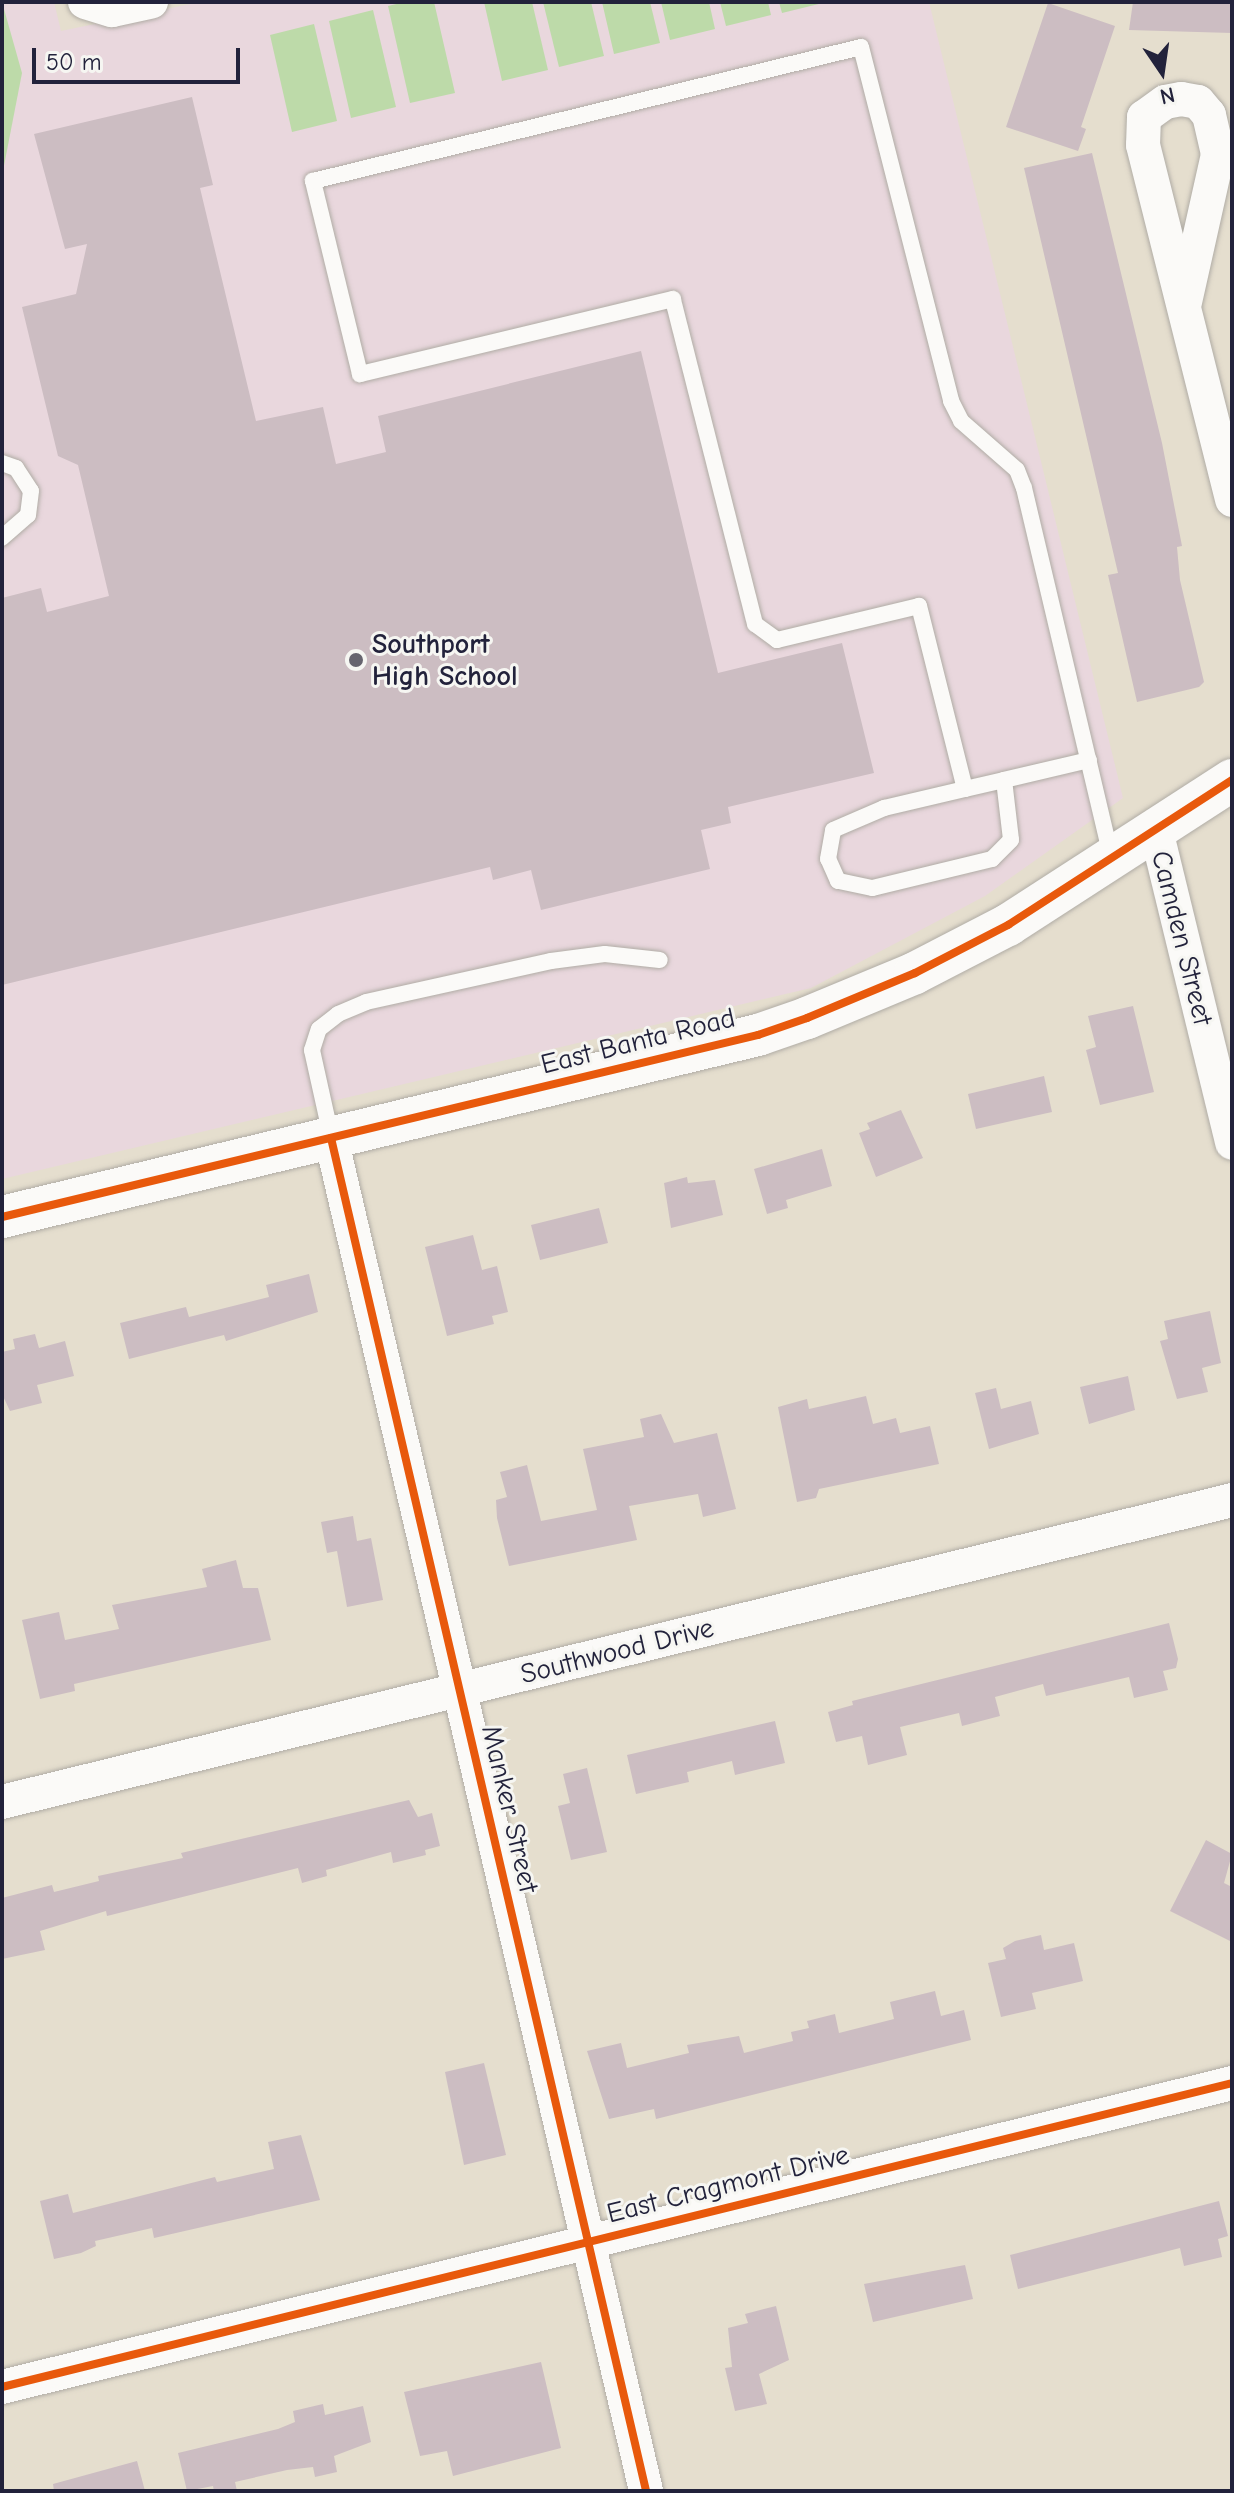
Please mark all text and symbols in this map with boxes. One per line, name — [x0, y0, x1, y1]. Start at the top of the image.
scale bar — [36, 32, 244, 82]
north arrow — [1122, 32, 1202, 112]
text: 50 m — [46, 48, 102, 76]
text: N — [1157, 81, 1177, 110]
place label: Southport High School — [372, 627, 518, 693]
marker: Southport High School — [347, 651, 365, 669]
street label: Camden Street — [1144, 847, 1220, 1029]
street label: East Banta Road — [537, 1001, 739, 1081]
street label: Southwood Drive — [517, 1611, 717, 1691]
street label: Manker Street — [474, 1722, 546, 1896]
street label: East Cragmont Drive — [603, 2138, 853, 2230]

